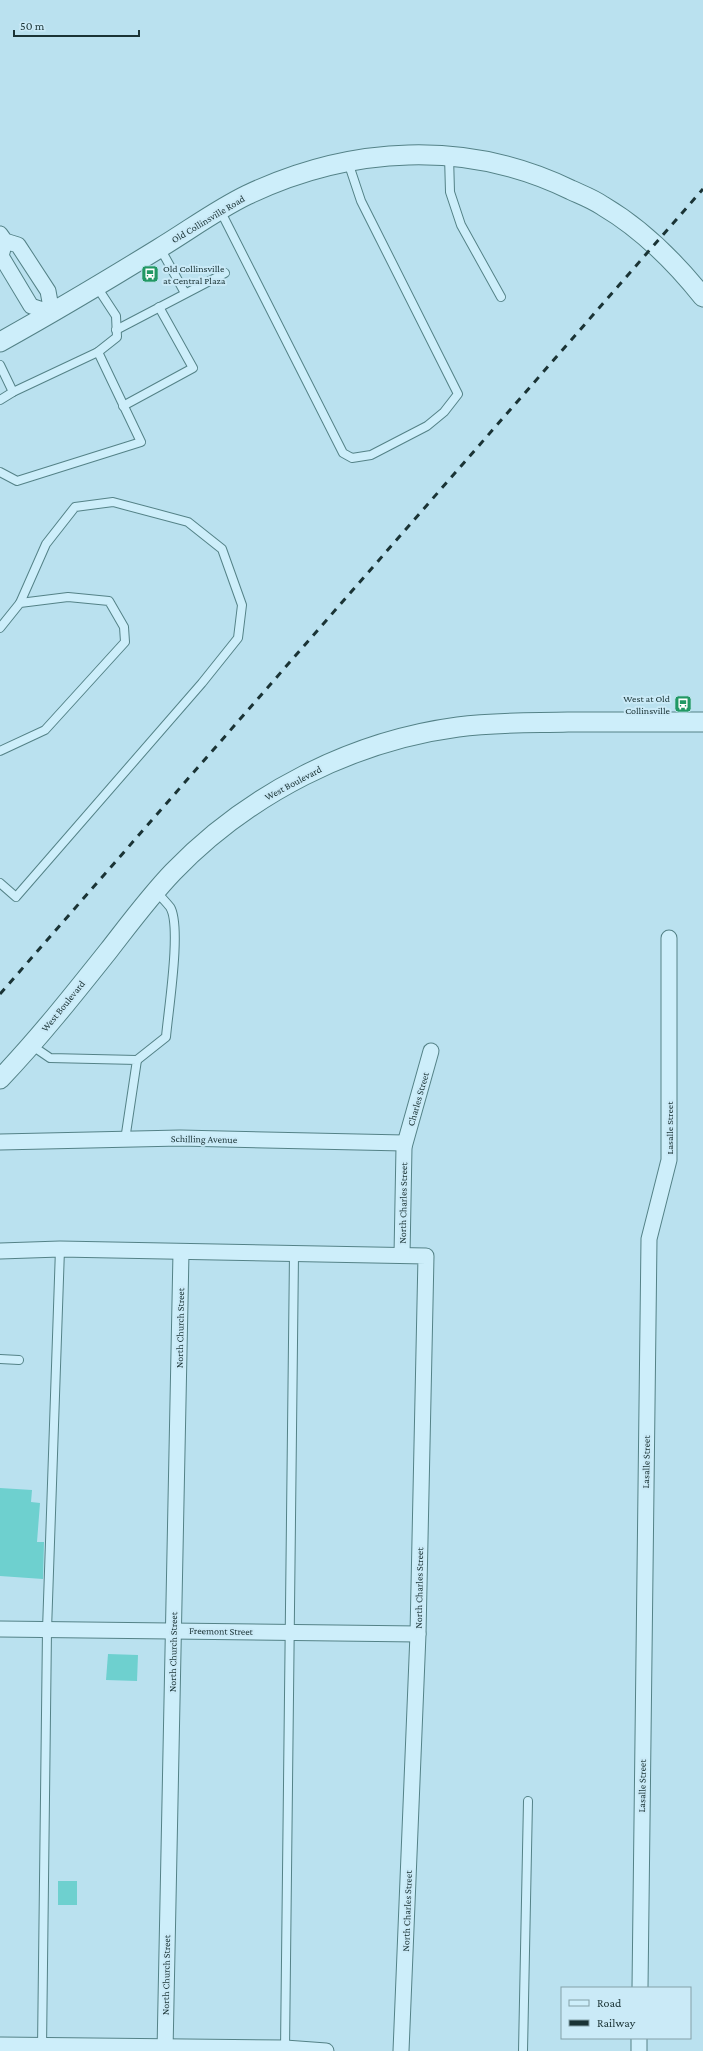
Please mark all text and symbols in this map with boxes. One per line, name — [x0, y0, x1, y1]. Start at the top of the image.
scale bar — [14, 12, 139, 38]
text: 50 m — [20, 19, 45, 33]
street label: Old Collinsville Road — [169, 192, 247, 245]
place label: Old Collinsville at Central Plaza — [163, 263, 226, 286]
bus stop icon: Old Collinsville at Central Plaza — [140, 264, 160, 284]
place label: West at Old Collinsville — [623, 693, 671, 716]
bus stop icon: West at Old Collinsville — [673, 694, 693, 714]
street label: West Boulevard — [263, 763, 324, 803]
street label: West Boulevard — [39, 978, 87, 1034]
street label: Charles Street — [405, 1070, 431, 1127]
street label: Lasalle Street — [664, 1101, 675, 1155]
street label: Schilling Avenue — [171, 1133, 238, 1145]
street label: North Charles Street — [397, 1162, 409, 1244]
street label: North Church Street — [174, 1287, 186, 1368]
street label: Lasalle Street — [640, 1435, 652, 1489]
street label: North Charles Street — [413, 1547, 425, 1629]
street label: North Church Street — [167, 1611, 179, 1692]
street label: Freemont Street — [189, 1625, 254, 1637]
street label: Lasalle Street — [636, 1759, 648, 1813]
street label: North Charles Street — [400, 1870, 414, 1952]
street label: North Church Street — [160, 1934, 172, 2015]
legend — [561, 1987, 691, 2039]
text: Road — [597, 1996, 622, 2010]
text: Railway — [597, 2016, 636, 2030]

